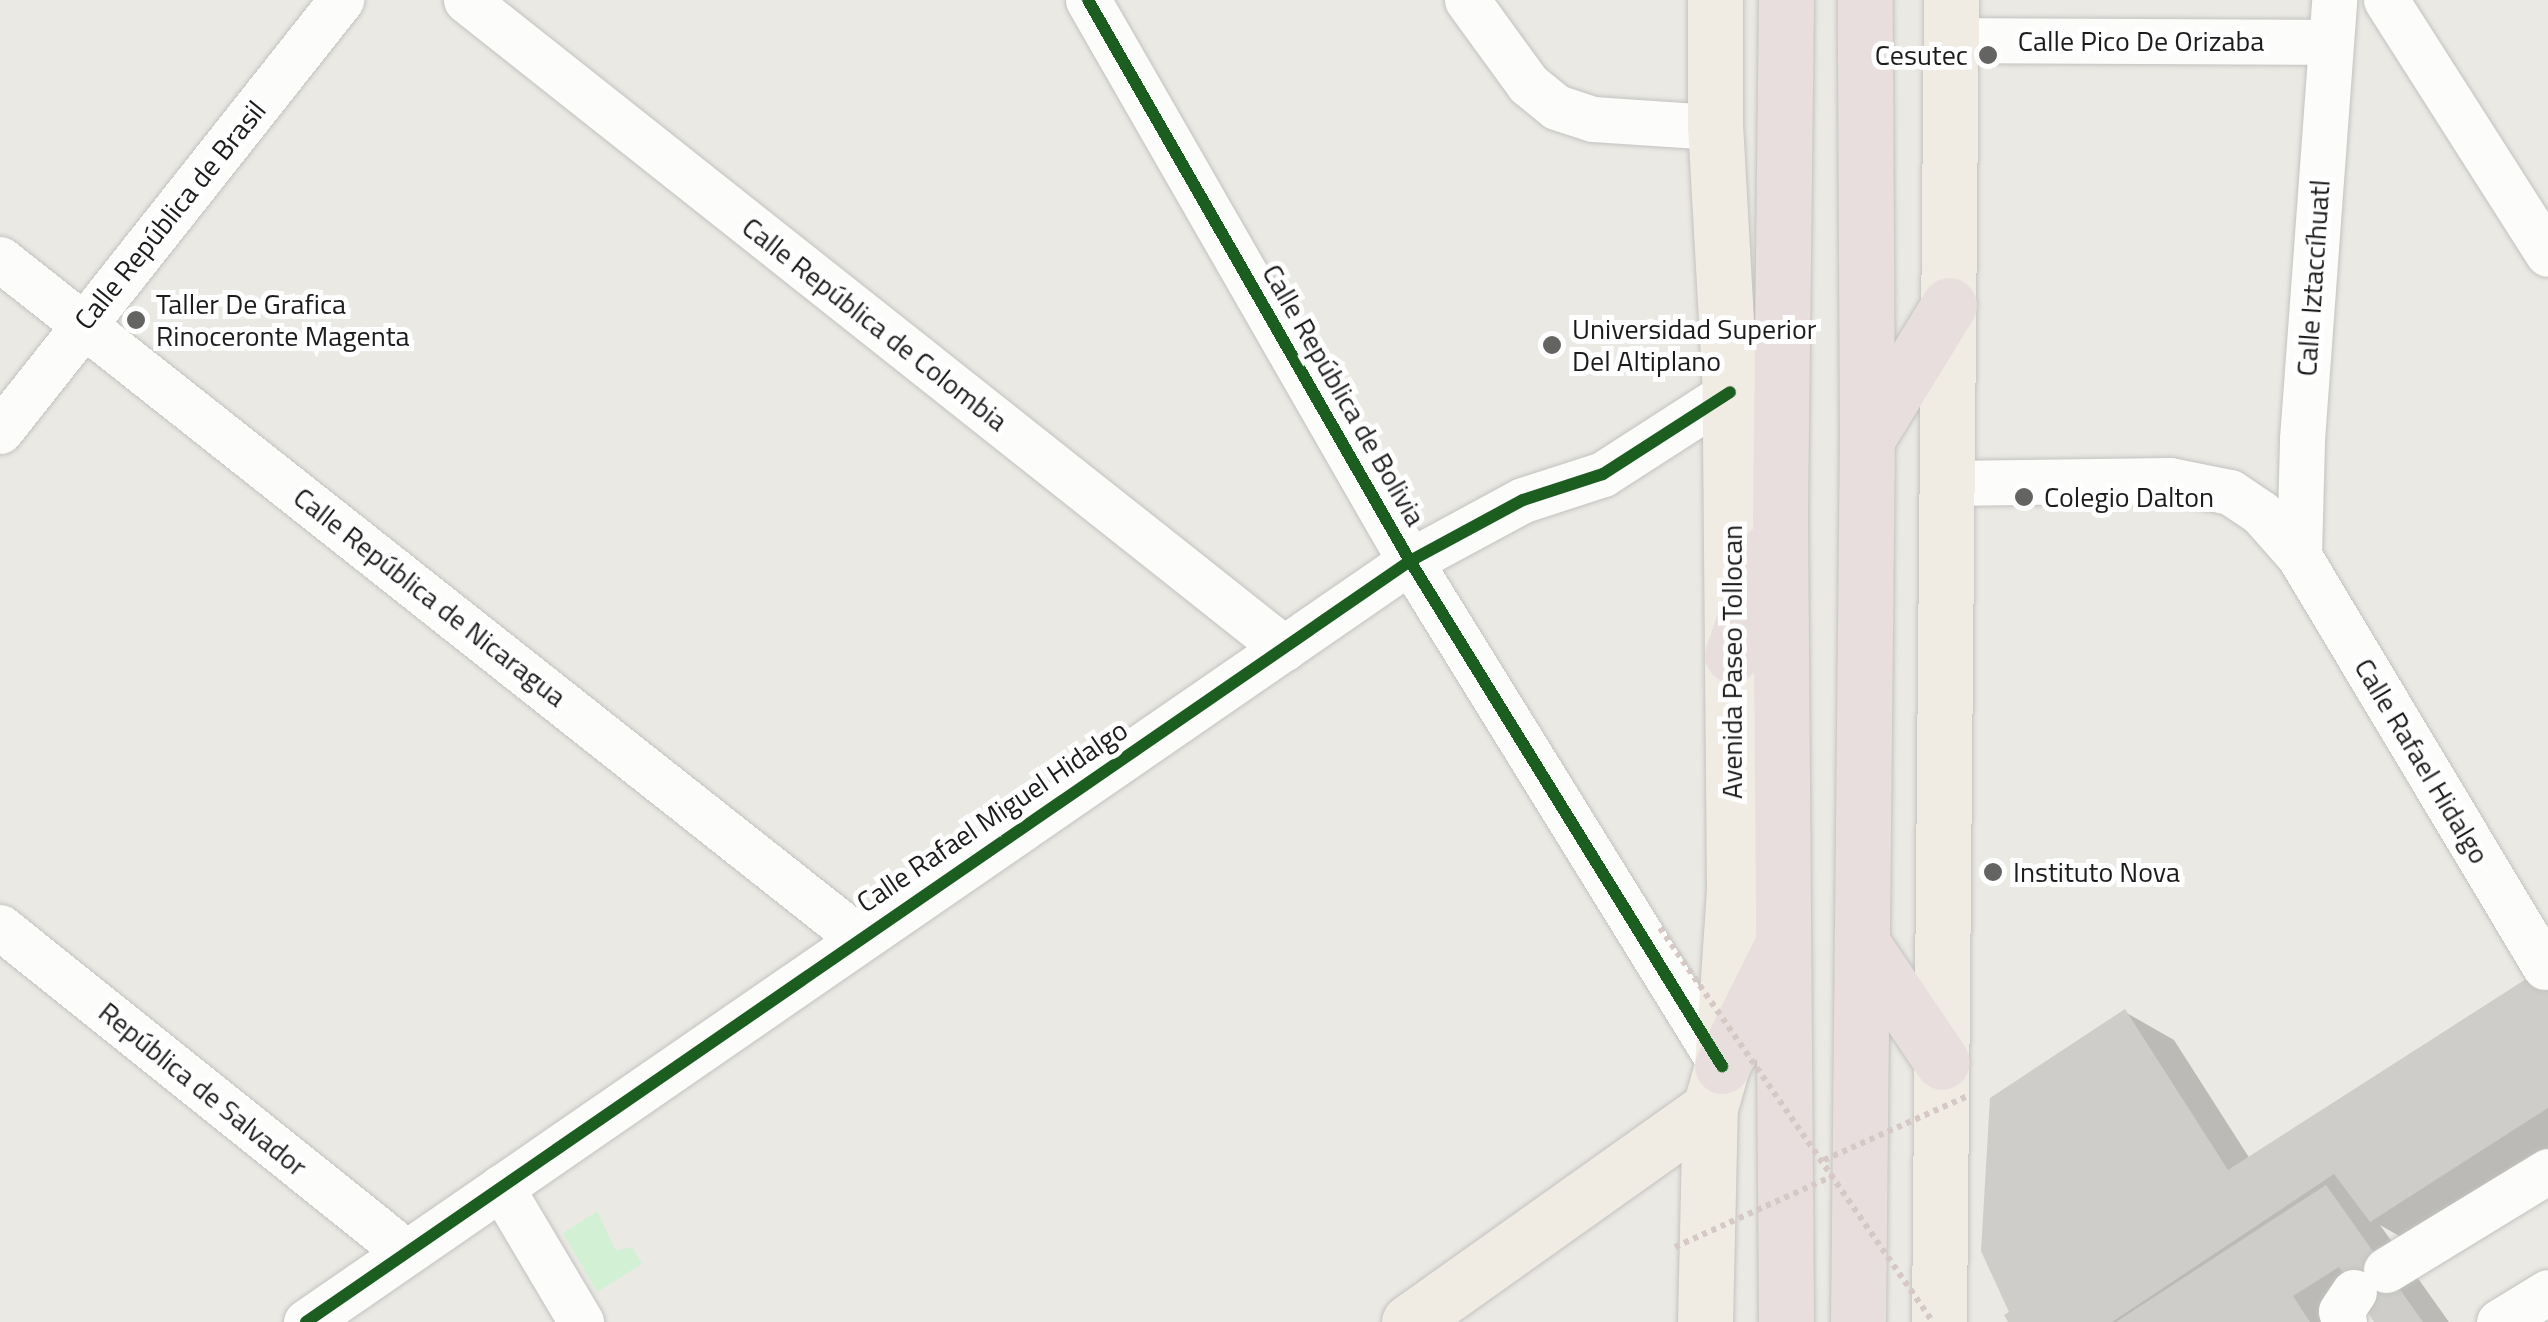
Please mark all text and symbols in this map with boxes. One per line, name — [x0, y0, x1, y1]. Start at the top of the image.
street label: Calle Pico De Orizaba — [2018, 24, 2264, 58]
place label: Cesutec — [1875, 38, 1968, 72]
marker: Cesutec — [1977, 44, 1999, 66]
street label: Calle República de Brasil — [67, 94, 273, 336]
street label: Calle Iztaccíhuatl — [2289, 179, 2337, 377]
street label: Calle República de Colombia — [736, 210, 1014, 438]
street label: Calle República de Bolivia — [1255, 258, 1433, 532]
place label: Taller De Grafica Rinoceronte Magenta — [156, 287, 410, 353]
marker: Taller De Grafica Rinoceronte Magenta — [125, 309, 147, 331]
place label: Universidad Superior Del Altiplano — [1572, 312, 1816, 378]
marker: Universidad Superior Del Altiplano — [1541, 334, 1563, 356]
street label: Calle República de Nicaragua — [287, 480, 573, 714]
place label: Colegio Dalton — [2044, 480, 2214, 514]
marker: Colegio Dalton — [2013, 486, 2035, 508]
street label: Avenida Paseo Tollocan — [1715, 525, 1749, 799]
street label: Calle Rafael Hidalgo — [2348, 652, 2496, 870]
street label: Calle Rafael Miguel Hidalgo — [850, 713, 1134, 919]
place label: Instituto Nova — [2013, 855, 2180, 889]
marker: Instituto Nova — [1982, 861, 2004, 883]
street label: República de Salvador — [92, 995, 314, 1183]

